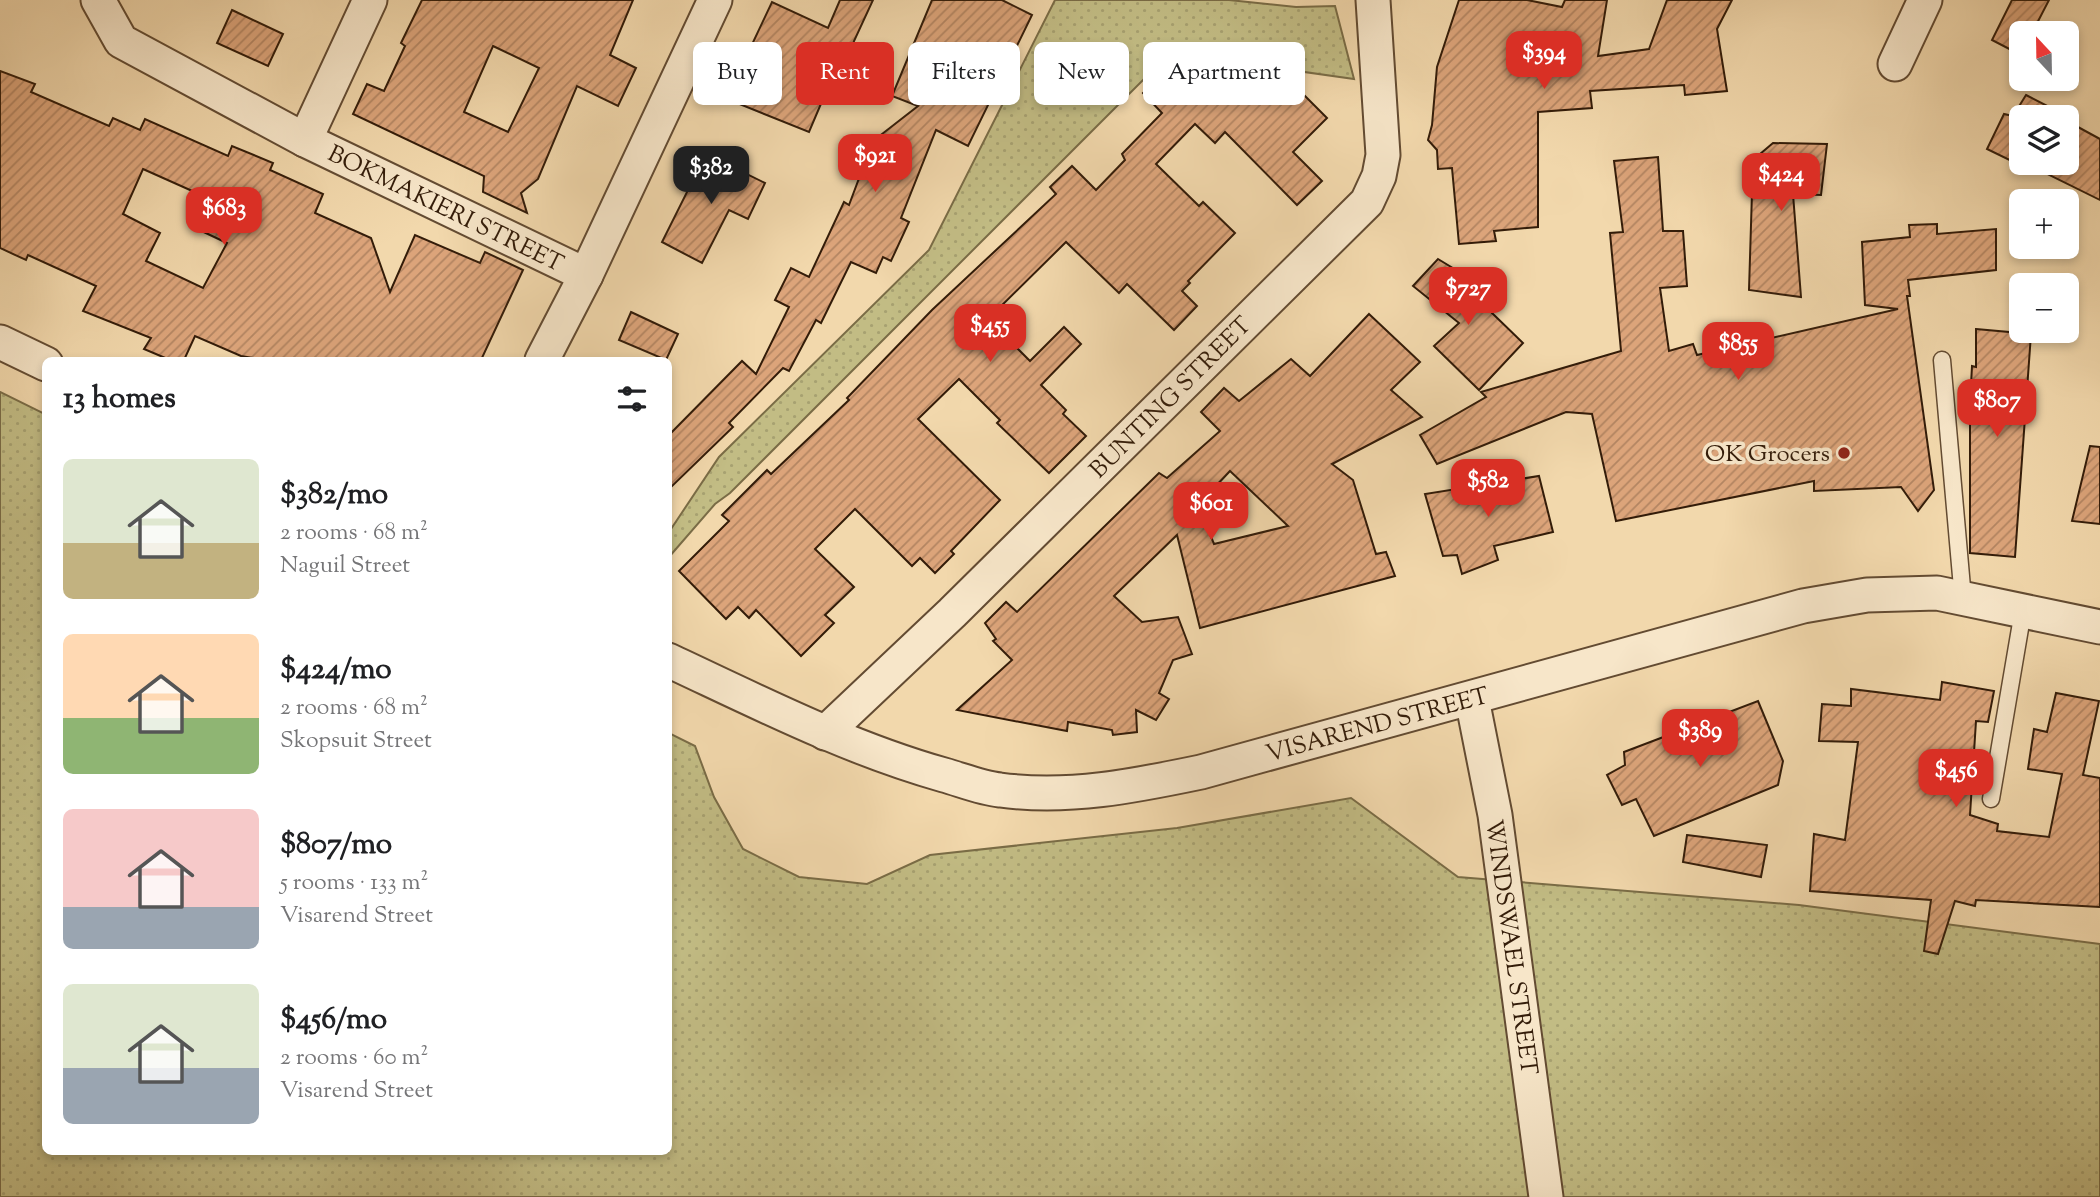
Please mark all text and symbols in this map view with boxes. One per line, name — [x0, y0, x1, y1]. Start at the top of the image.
north arrow — [2009, 21, 2079, 91]
map controls — [2009, 21, 2079, 343]
pin: $394 — [1503, 32, 1585, 91]
text: $394 — [1522, 37, 1566, 70]
chip: Buy — [693, 42, 782, 105]
chip: Rent — [796, 42, 894, 105]
chip: Filters — [908, 42, 1020, 105]
chip: New — [1034, 42, 1129, 105]
chip: Apartment — [1143, 42, 1305, 105]
button: layers — [2009, 105, 2079, 175]
pin: $921 — [834, 134, 916, 194]
street label: BOKMAKIERI STREET — [321, 138, 569, 282]
text: $921 — [854, 140, 896, 173]
pin: $382 — [670, 146, 752, 206]
text: $382 — [689, 152, 733, 185]
pin: $424 — [1740, 154, 1822, 213]
text: $424 — [1758, 159, 1804, 192]
pin: $683 — [183, 188, 265, 247]
button: + — [2009, 189, 2079, 259]
text: $683 — [202, 193, 246, 226]
pin: $727 — [1427, 268, 1509, 327]
text: $727 — [1445, 273, 1491, 306]
button: − — [2009, 273, 2079, 343]
pin: $455 — [949, 304, 1031, 364]
text: $455 — [970, 310, 1010, 343]
street label: BUNTING STREET — [1083, 310, 1260, 487]
pin: $855 — [1697, 322, 1779, 382]
text: $855 — [1718, 328, 1758, 361]
text: 13 homes — [63, 378, 176, 421]
icon: filters — [613, 380, 651, 418]
pin: $807 — [1956, 380, 2038, 439]
text: $807 — [1973, 385, 2021, 418]
place label: OK Grocers — [1705, 438, 1830, 472]
marker: OK Grocers — [1836, 445, 1852, 461]
pin: $582 — [1447, 460, 1529, 519]
text: $582 — [1467, 465, 1509, 498]
text: $382/mo — [280, 474, 388, 517]
pin: $601 — [1170, 482, 1252, 542]
icon: home — [119, 487, 203, 571]
text: $601 — [1189, 488, 1233, 521]
text: 2 rooms · 68 m² — [280, 517, 428, 550]
text: Naguil Street — [280, 550, 410, 583]
text: $424/mo — [280, 649, 392, 692]
icon: home — [119, 662, 203, 746]
street label: VISAREND STREET — [1262, 680, 1493, 772]
text: 2 rooms · 68 m² — [280, 692, 428, 725]
pin: $389 — [1659, 710, 1741, 769]
text: $389 — [1678, 715, 1722, 748]
text: Skopsuit Street — [280, 725, 432, 758]
pin: $456 — [1915, 750, 1997, 809]
text: $456 — [1934, 755, 1978, 788]
street label: WINDSWAEL STREET — [1475, 817, 1545, 1077]
text: $807/mo — [280, 824, 392, 867]
icon: home — [119, 837, 203, 921]
text: 5 rooms · 133 m² — [280, 867, 428, 900]
text: Visarend Street — [280, 900, 433, 933]
text: $456/mo — [280, 999, 387, 1042]
icon: home — [119, 1012, 203, 1096]
text: 2 rooms · 60 m² — [280, 1042, 428, 1075]
text: Visarend Street — [280, 1075, 433, 1108]

